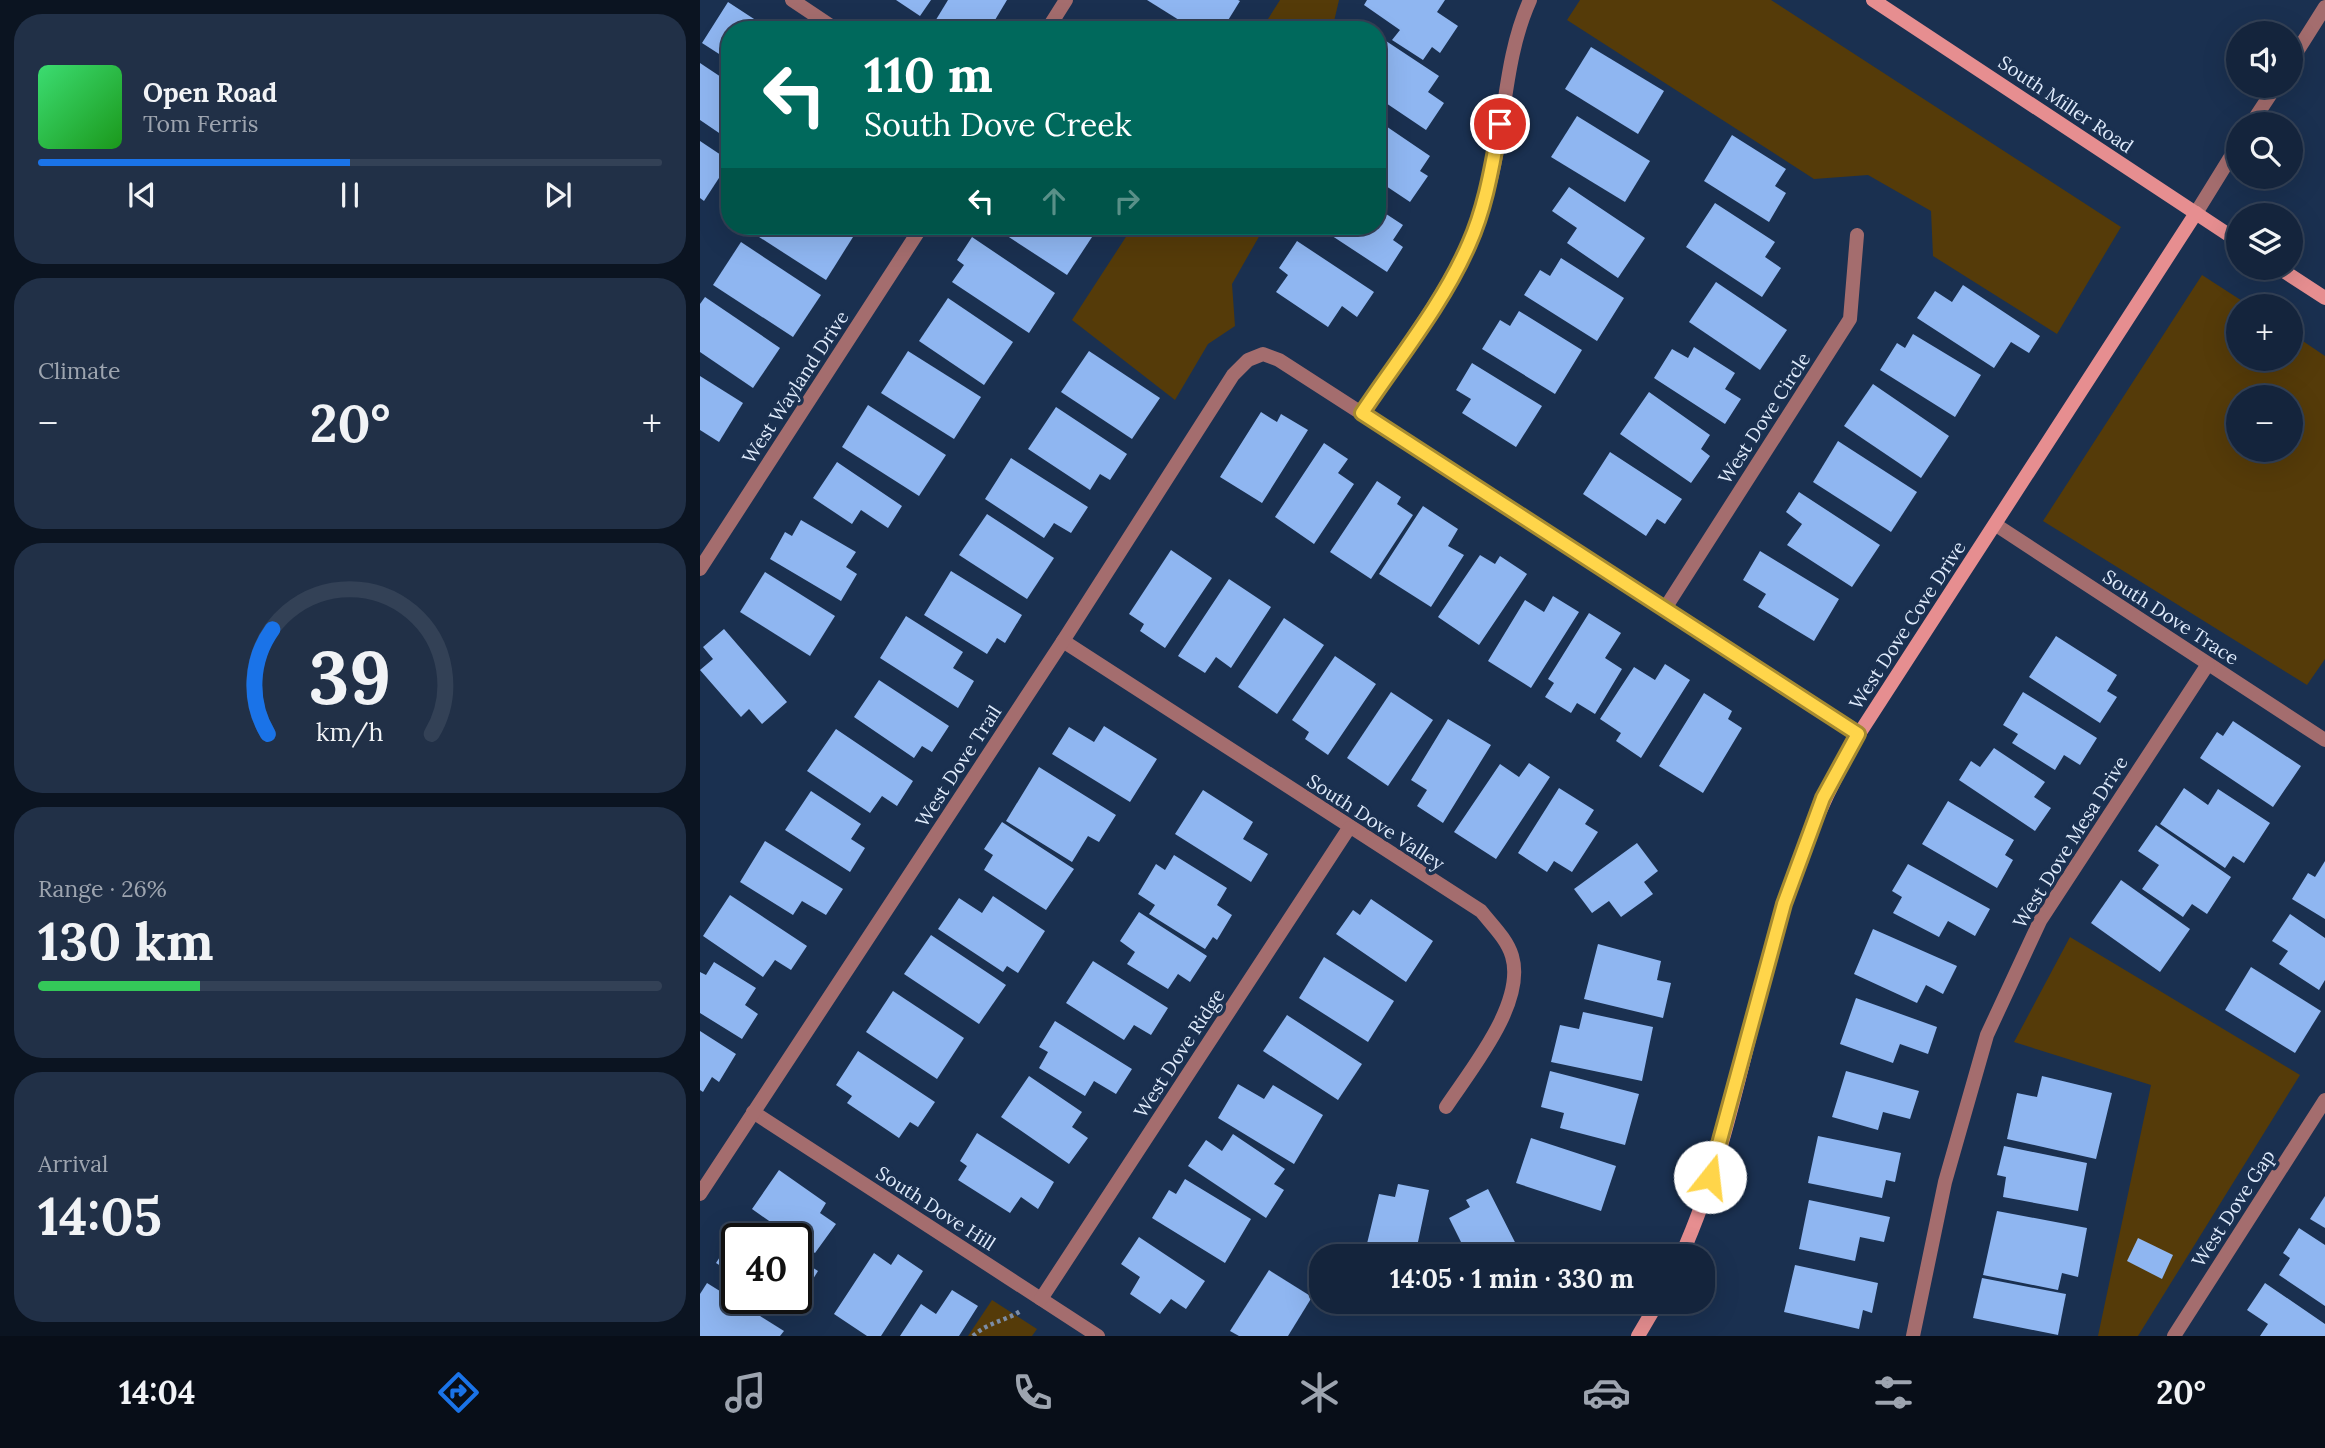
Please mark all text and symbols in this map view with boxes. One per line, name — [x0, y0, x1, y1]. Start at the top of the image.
map controls — [2226, 21, 2303, 462]
button: sound — [2226, 21, 2303, 98]
text: 110 m — [864, 43, 993, 105]
icon: left — [749, 49, 840, 140]
street label: South Miller Road — [1994, 50, 2138, 158]
text: Open Road — [143, 76, 277, 109]
pin — [1470, 94, 1530, 154]
text: South Dove Creek — [864, 104, 1132, 145]
icon: arrive — [1481, 105, 1519, 143]
text: Tom Ferris — [143, 109, 258, 138]
button: search — [2226, 112, 2303, 189]
icon: previous — [123, 176, 161, 214]
icon: pause — [331, 176, 369, 214]
icon: next — [539, 176, 577, 214]
icon: left — [962, 182, 1000, 220]
icon: ahead — [1035, 182, 1073, 220]
icon: right — [1108, 182, 1146, 220]
button: layers — [2226, 203, 2303, 280]
button: + — [2226, 294, 2303, 371]
street label: West Wayland Drive — [737, 306, 853, 468]
street label: West Dove Circle — [1713, 348, 1815, 488]
text: Climate — [38, 356, 120, 385]
button: − — [2226, 385, 2303, 462]
text: 20° — [310, 390, 390, 456]
text: − — [38, 399, 58, 447]
text: + — [642, 399, 662, 447]
street label: West Dove Cove Drive — [1844, 536, 1970, 714]
street label: South Dove Trace — [2099, 564, 2243, 670]
text: 39 — [309, 631, 391, 724]
street label: West Dove Trail — [910, 701, 1006, 831]
text: km/h — [316, 716, 384, 748]
street label: West Dove Mesa Drive — [2007, 752, 2133, 932]
street label: South Dove Valley — [1303, 769, 1449, 875]
text: Range · 26% — [38, 874, 167, 903]
text: 130 km — [38, 908, 214, 974]
street label: West Dove Ridge — [1128, 984, 1230, 1122]
position arrow — [1673, 1140, 1747, 1214]
street label: West Dove Gap — [2186, 1145, 2280, 1271]
text: Arrival — [38, 1149, 108, 1178]
street label: South Dove Hill — [872, 1161, 1000, 1255]
text: 14:05 — [38, 1183, 162, 1249]
speed limit sign: 40 — [721, 1223, 812, 1314]
text: 14:05 · 1 min · 330 m — [1390, 1262, 1634, 1295]
icon: directions — [434, 1368, 483, 1417]
icon: music — [721, 1368, 770, 1417]
icon: phone — [1008, 1368, 1057, 1417]
icon: climate — [1295, 1368, 1344, 1417]
icon: car — [1582, 1368, 1631, 1417]
icon: filters — [1869, 1368, 1918, 1417]
text: 14:04 — [119, 1372, 195, 1413]
text: 20° — [2156, 1372, 2206, 1413]

